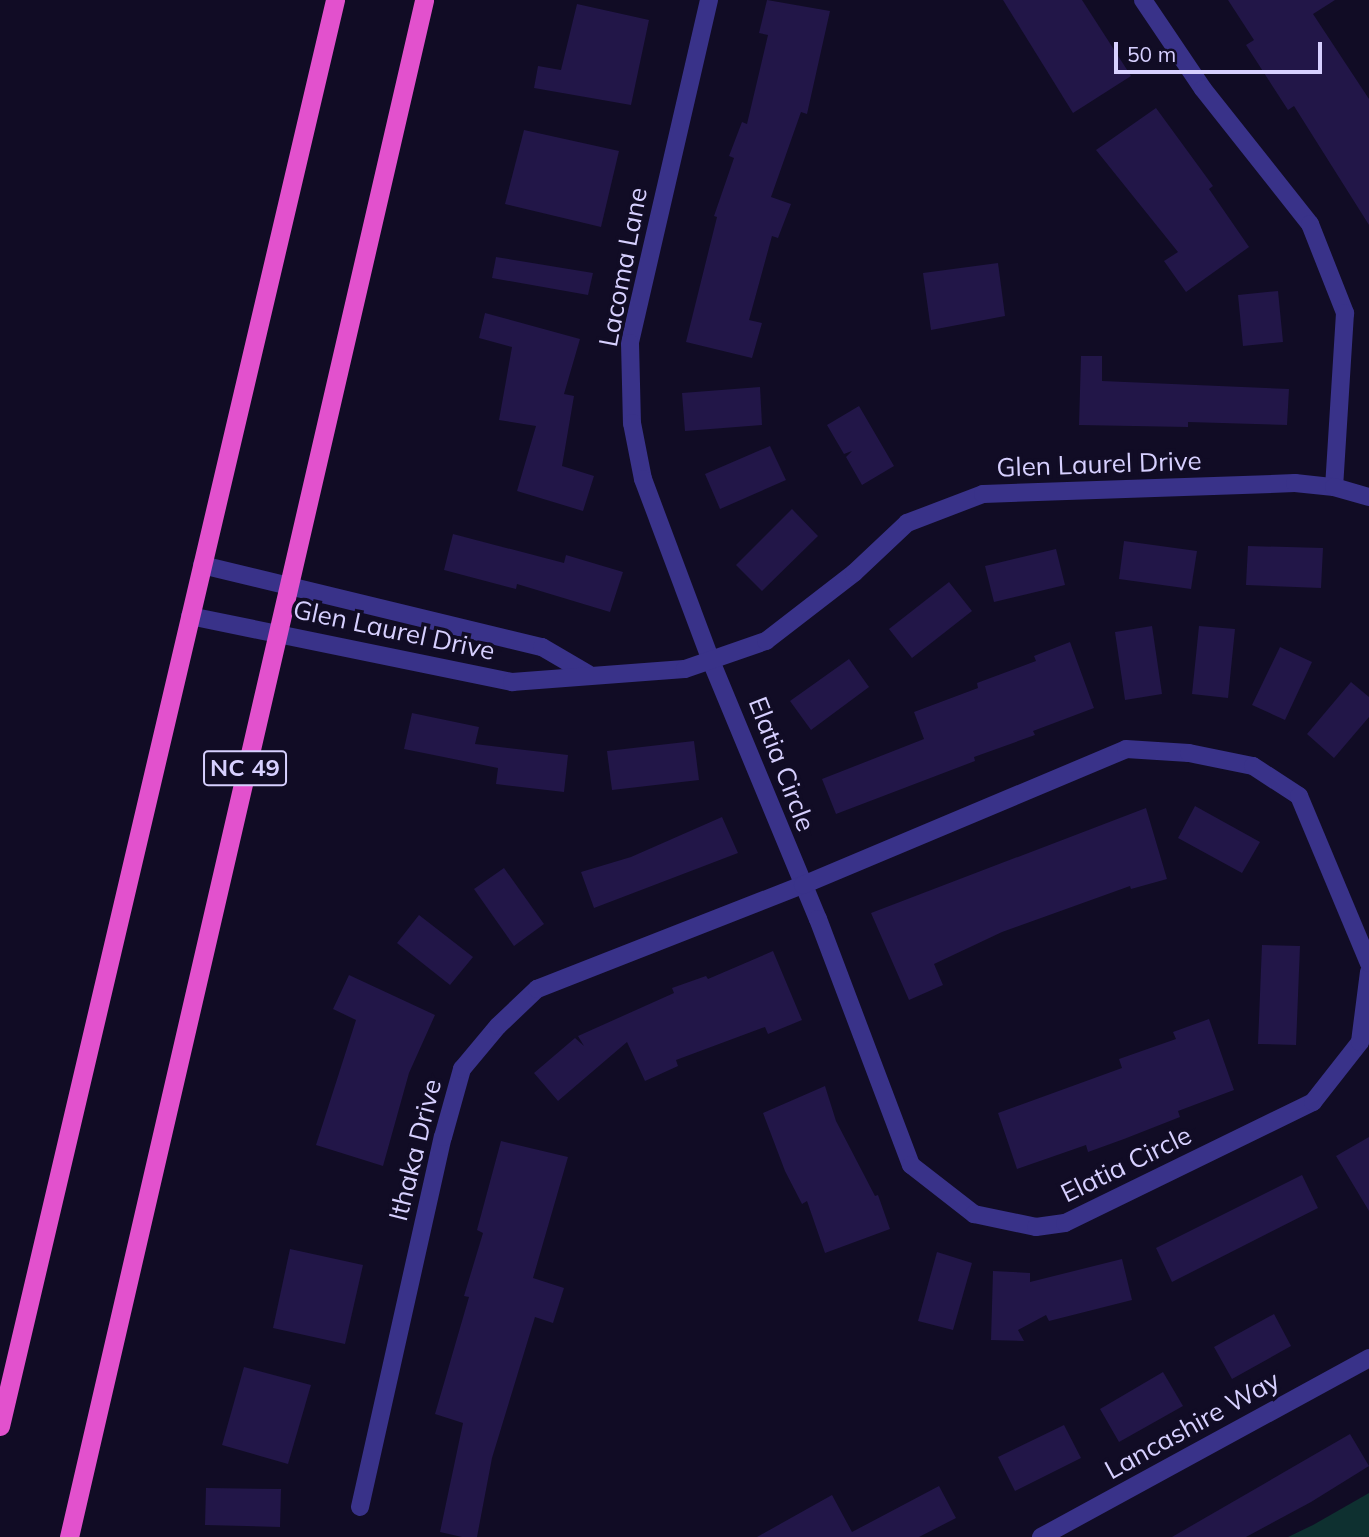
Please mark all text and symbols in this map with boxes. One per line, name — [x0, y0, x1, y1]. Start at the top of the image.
scale bar — [1117, 28, 1325, 72]
text: 50 m — [1127, 41, 1176, 67]
street label: Lacoma Lane — [592, 185, 654, 349]
street label: Glen Laurel Drive — [996, 445, 1202, 483]
street label: Glen Laurel Drive — [290, 593, 498, 667]
street label: Elatia Circle — [742, 693, 822, 835]
road number: NC 49 — [203, 748, 287, 788]
street label: Ithaka Drive — [382, 1076, 448, 1224]
street label: Elatia Circle — [1056, 1119, 1196, 1209]
street label: Lancashire Way — [1099, 1364, 1285, 1486]

